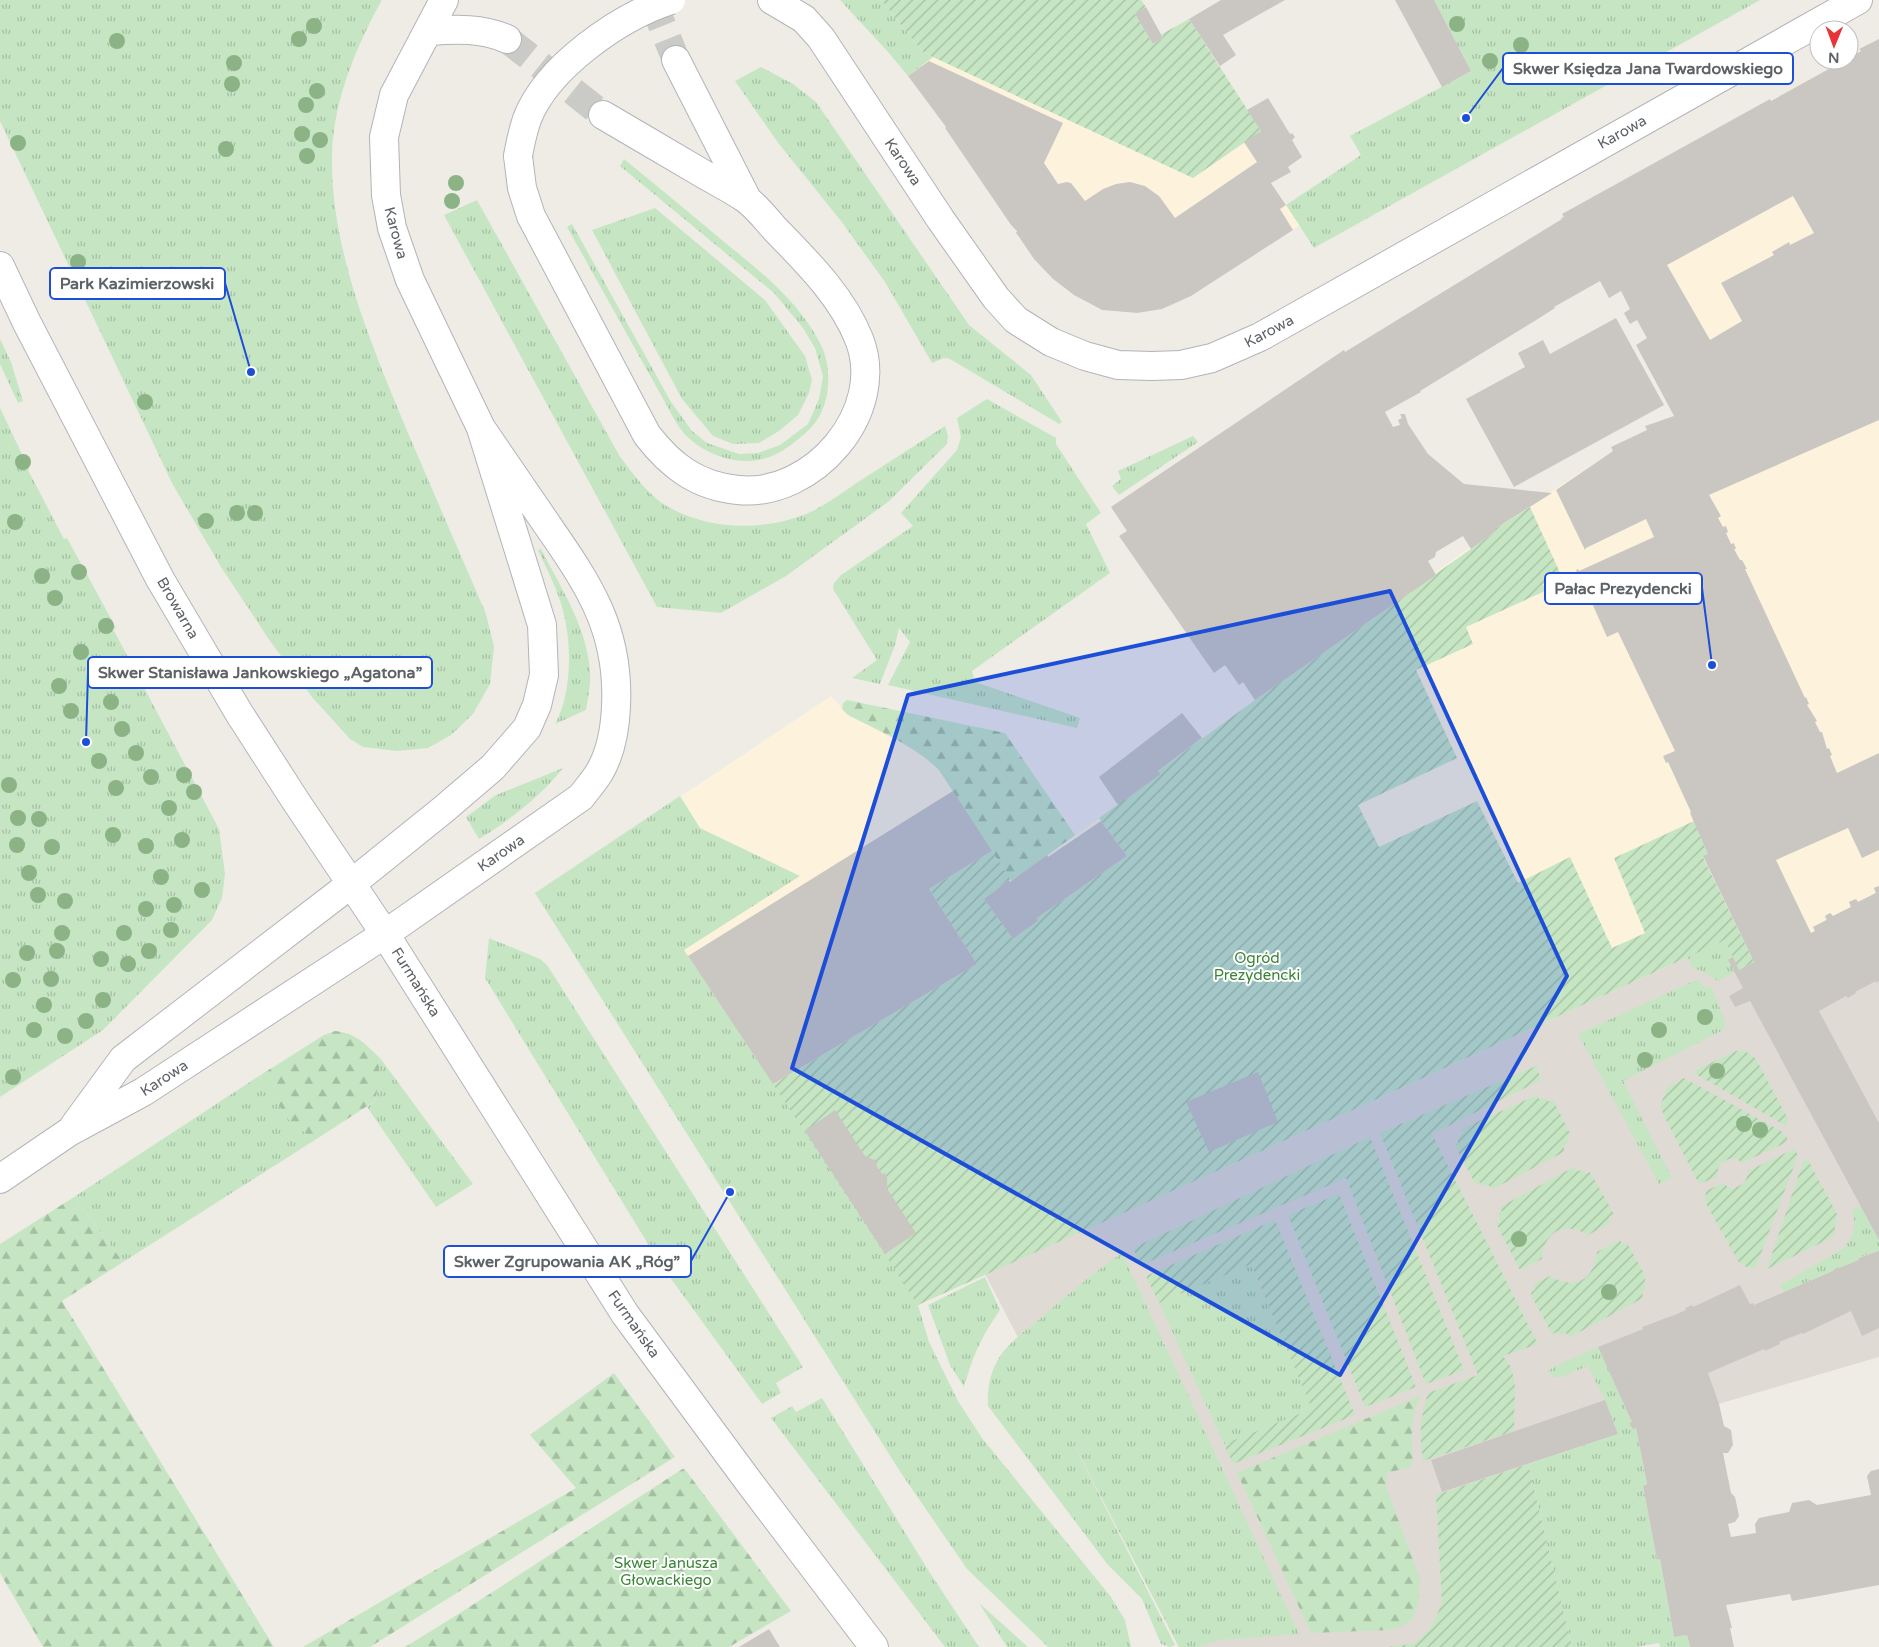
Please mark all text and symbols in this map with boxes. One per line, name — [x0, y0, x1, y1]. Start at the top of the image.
north arrow — [1809, 20, 1859, 70]
text: N — [1828, 49, 1840, 66]
callout: Skwer Księdza Jana Twardowskiego — [1503, 53, 1793, 84]
text: Skwer Księdza Jana Twardowskiego — [1513, 59, 1783, 79]
street label: Karowa — [1594, 111, 1650, 153]
street label: Karowa — [881, 135, 925, 189]
street label: Karowa — [380, 205, 412, 261]
callout: Park Kazimierzowski — [50, 268, 225, 299]
text: Park Kazimierzowski — [60, 274, 214, 294]
street label: Karowa — [1241, 311, 1297, 351]
callout: Pałac Prezydencki — [1545, 573, 1702, 604]
street label: Browarna — [153, 574, 203, 642]
text: Pałac Prezydencki — [1554, 579, 1692, 599]
callout: Skwer Stanisława Jankowskiego „Agatona” — [88, 657, 432, 688]
text: Skwer Stanisława Jankowskiego „Agatona” — [98, 663, 422, 683]
street label: Karowa — [474, 830, 528, 876]
street label: Furmańska — [388, 944, 444, 1020]
park label: Ogród Prezydencki — [1214, 949, 1300, 984]
street label: Karowa — [137, 1056, 191, 1100]
callout: Skwer Zgrupowania AK „Róg” — [444, 1246, 691, 1277]
text: Skwer Zgrupowania AK „Róg” — [454, 1252, 680, 1272]
street label: Furmańska — [604, 1287, 664, 1361]
park label: Skwer Janusza Głowackiego — [614, 1554, 718, 1589]

